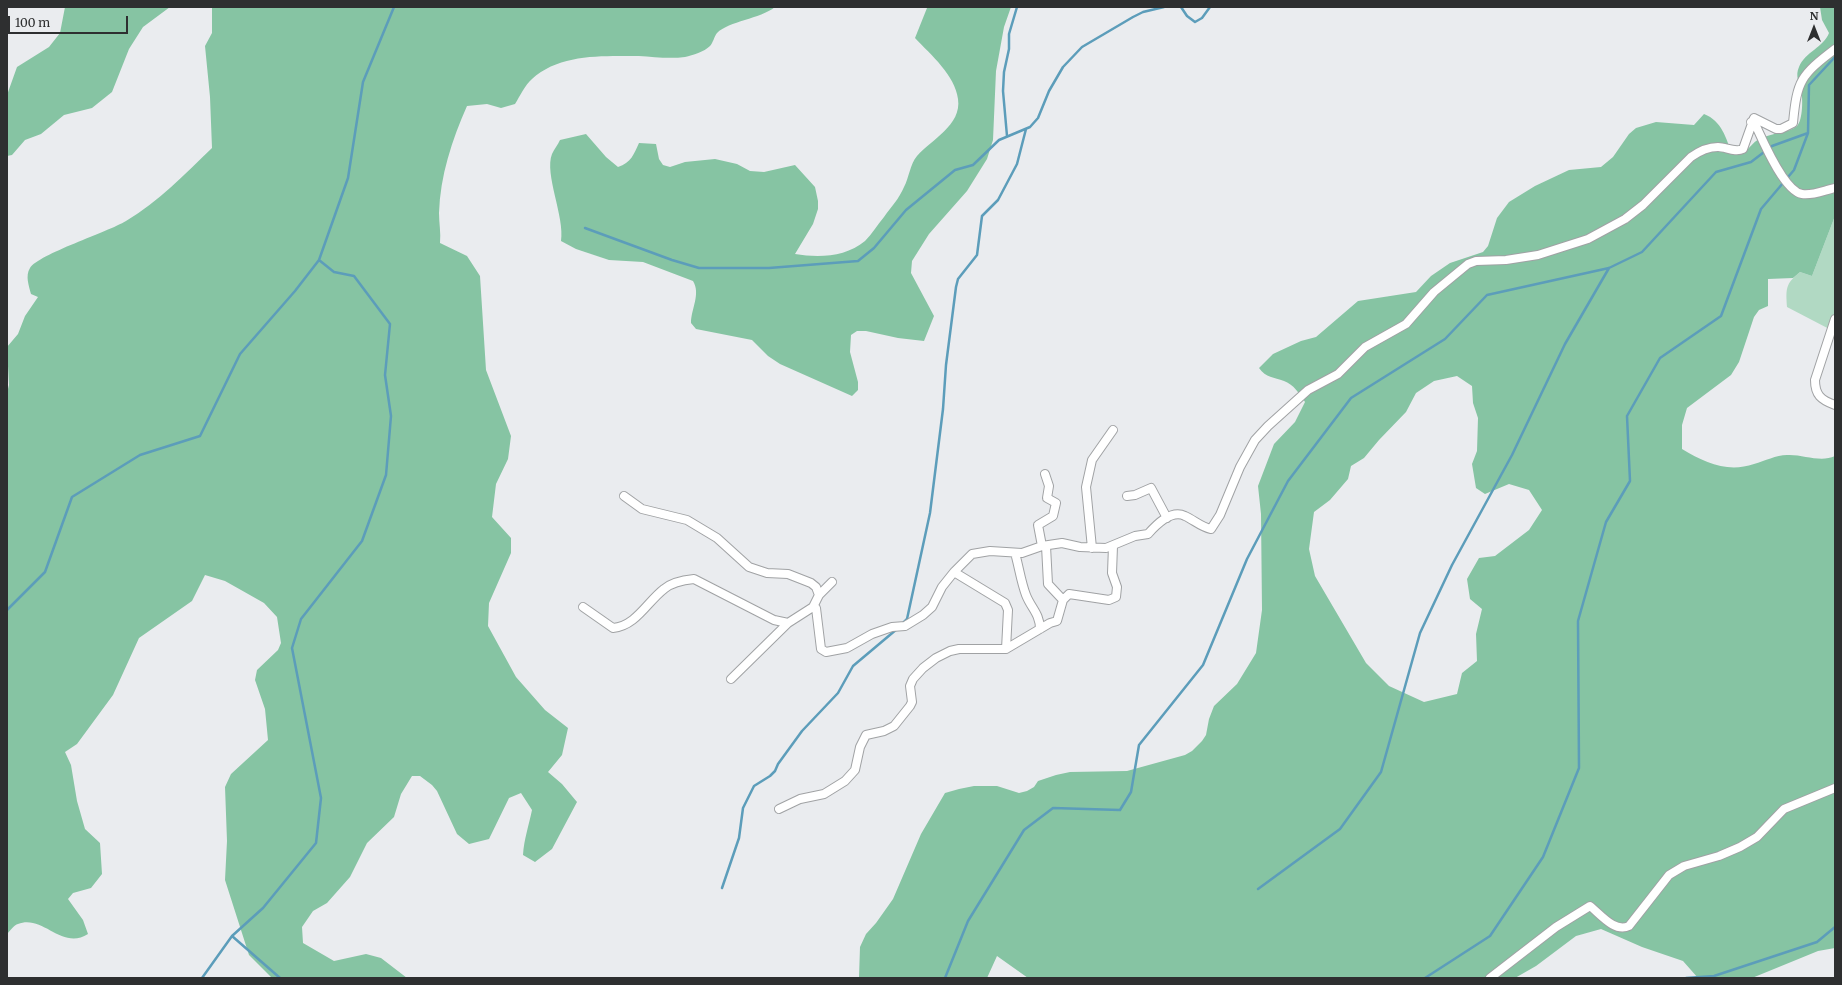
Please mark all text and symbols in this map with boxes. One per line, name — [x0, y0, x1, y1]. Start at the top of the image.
scale bar — [10, 8, 130, 34]
north arrow — [1794, 8, 1834, 48]
text: N — [1810, 9, 1818, 23]
text: 100 m — [15, 15, 50, 30]

